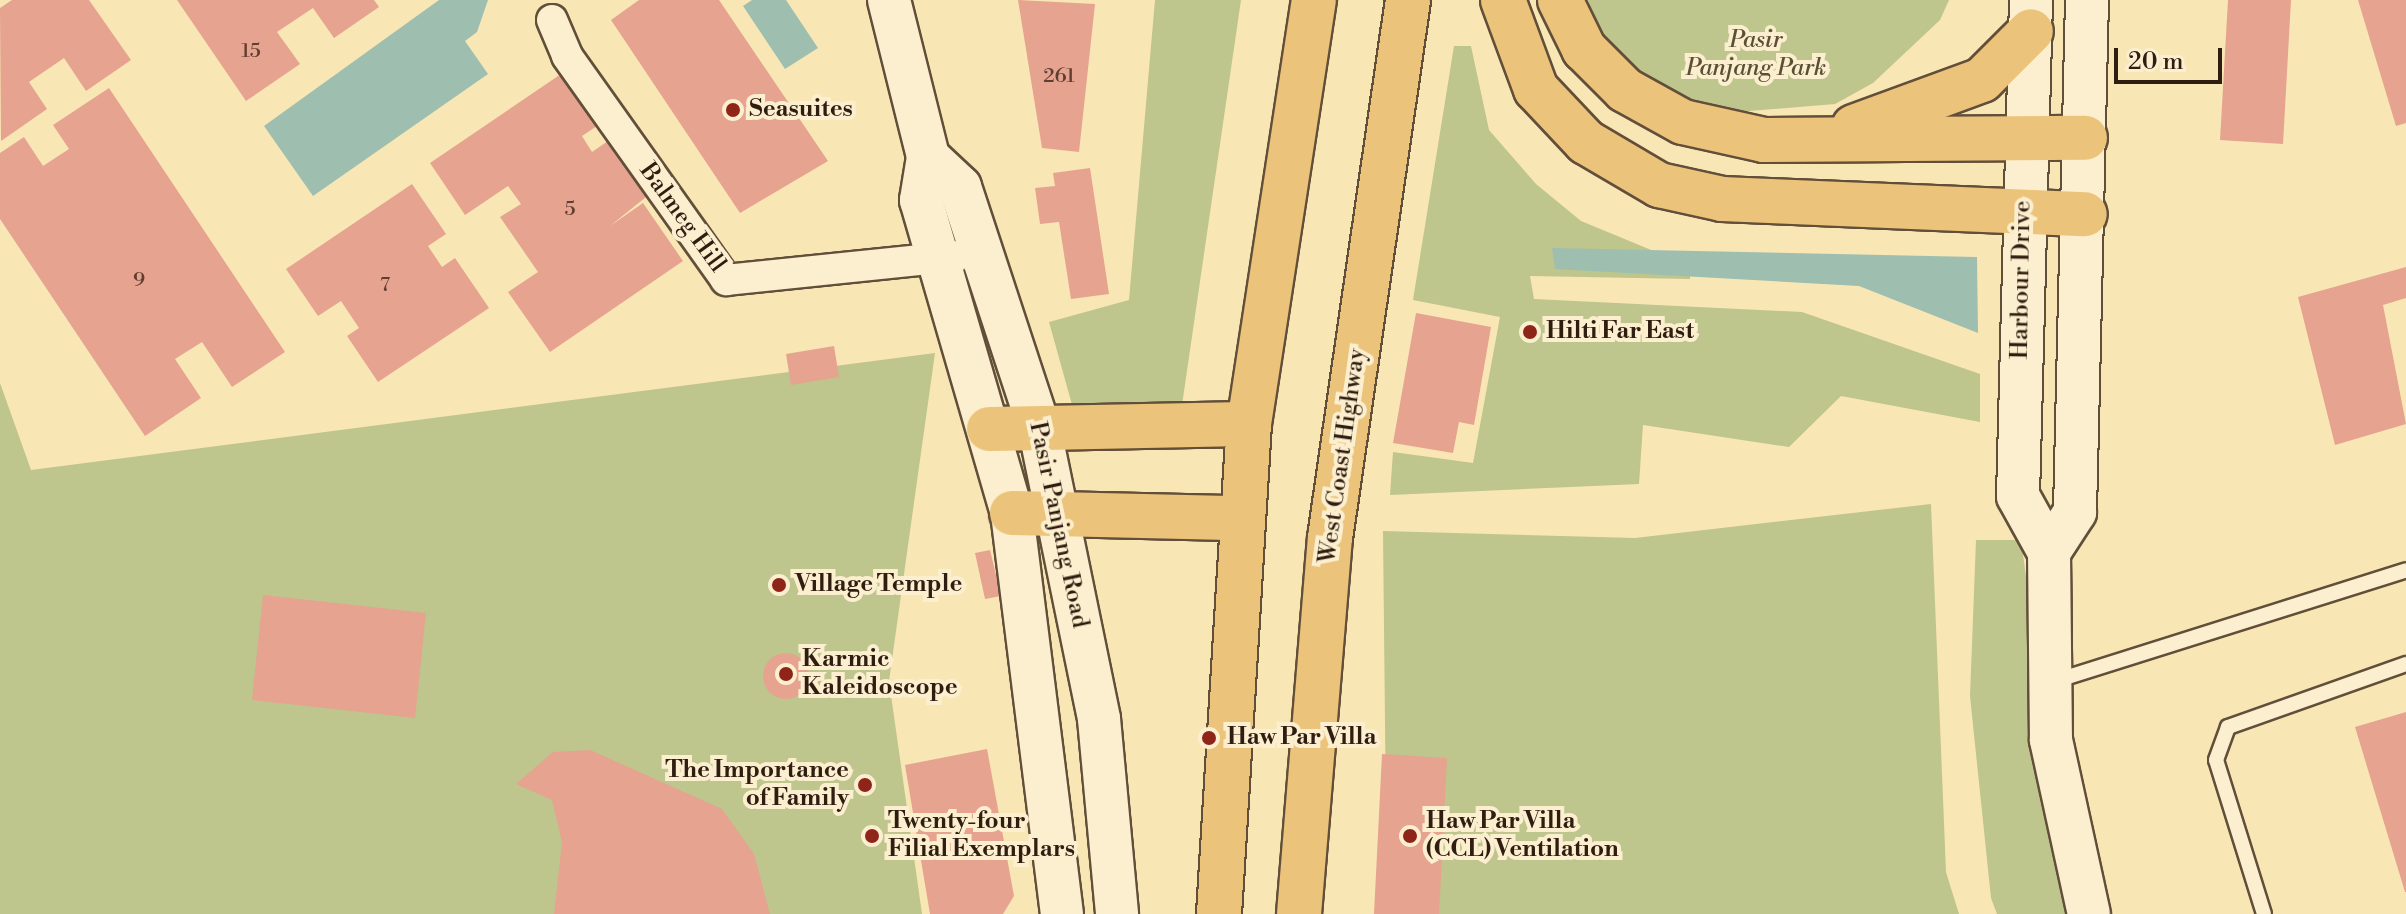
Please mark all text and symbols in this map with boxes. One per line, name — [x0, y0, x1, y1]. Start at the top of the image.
park label: Pasir Panjang Park — [1686, 27, 1826, 83]
scale bar — [2118, 32, 2226, 82]
house number: 15 — [241, 39, 261, 63]
text: 20 m — [2128, 47, 2184, 77]
house number: 261 — [1043, 64, 1075, 88]
place label: Seasuites — [749, 96, 853, 124]
marker: Seasuites — [724, 101, 742, 119]
street label: Balmeg Hill — [633, 158, 731, 278]
house number: 5 — [564, 197, 576, 221]
street label: Harbour Drive — [2006, 200, 2038, 360]
house number: 9 — [133, 268, 145, 292]
house number: 7 — [380, 273, 390, 297]
place label: Hilti Far East — [1546, 318, 1694, 346]
marker: Hilti Far East — [1521, 323, 1539, 341]
street label: West Coast Highway — [1314, 347, 1372, 565]
street label: Pasir Panjang Road — [1022, 419, 1094, 631]
place label: Village Temple — [795, 571, 962, 599]
marker: Village Temple — [770, 576, 788, 594]
place label: Karmic Kaleidoscope — [802, 646, 958, 702]
marker: Karmic Kaleidoscope — [777, 665, 795, 683]
place label: Haw Par Villa — [1227, 724, 1376, 752]
marker: Haw Par Villa — [1198, 727, 1220, 749]
place label: The Importance of Family — [665, 757, 849, 813]
marker: The Importance of Family — [856, 776, 874, 794]
place label: Twenty-four Filial Exemplars — [888, 808, 1075, 864]
place label: Haw Par Villa (CCL) Ventilation — [1426, 808, 1619, 864]
marker: Twenty-four Filial Exemplars — [863, 827, 881, 845]
marker: Haw Par Villa (CCL) Ventilation — [1401, 827, 1419, 845]

